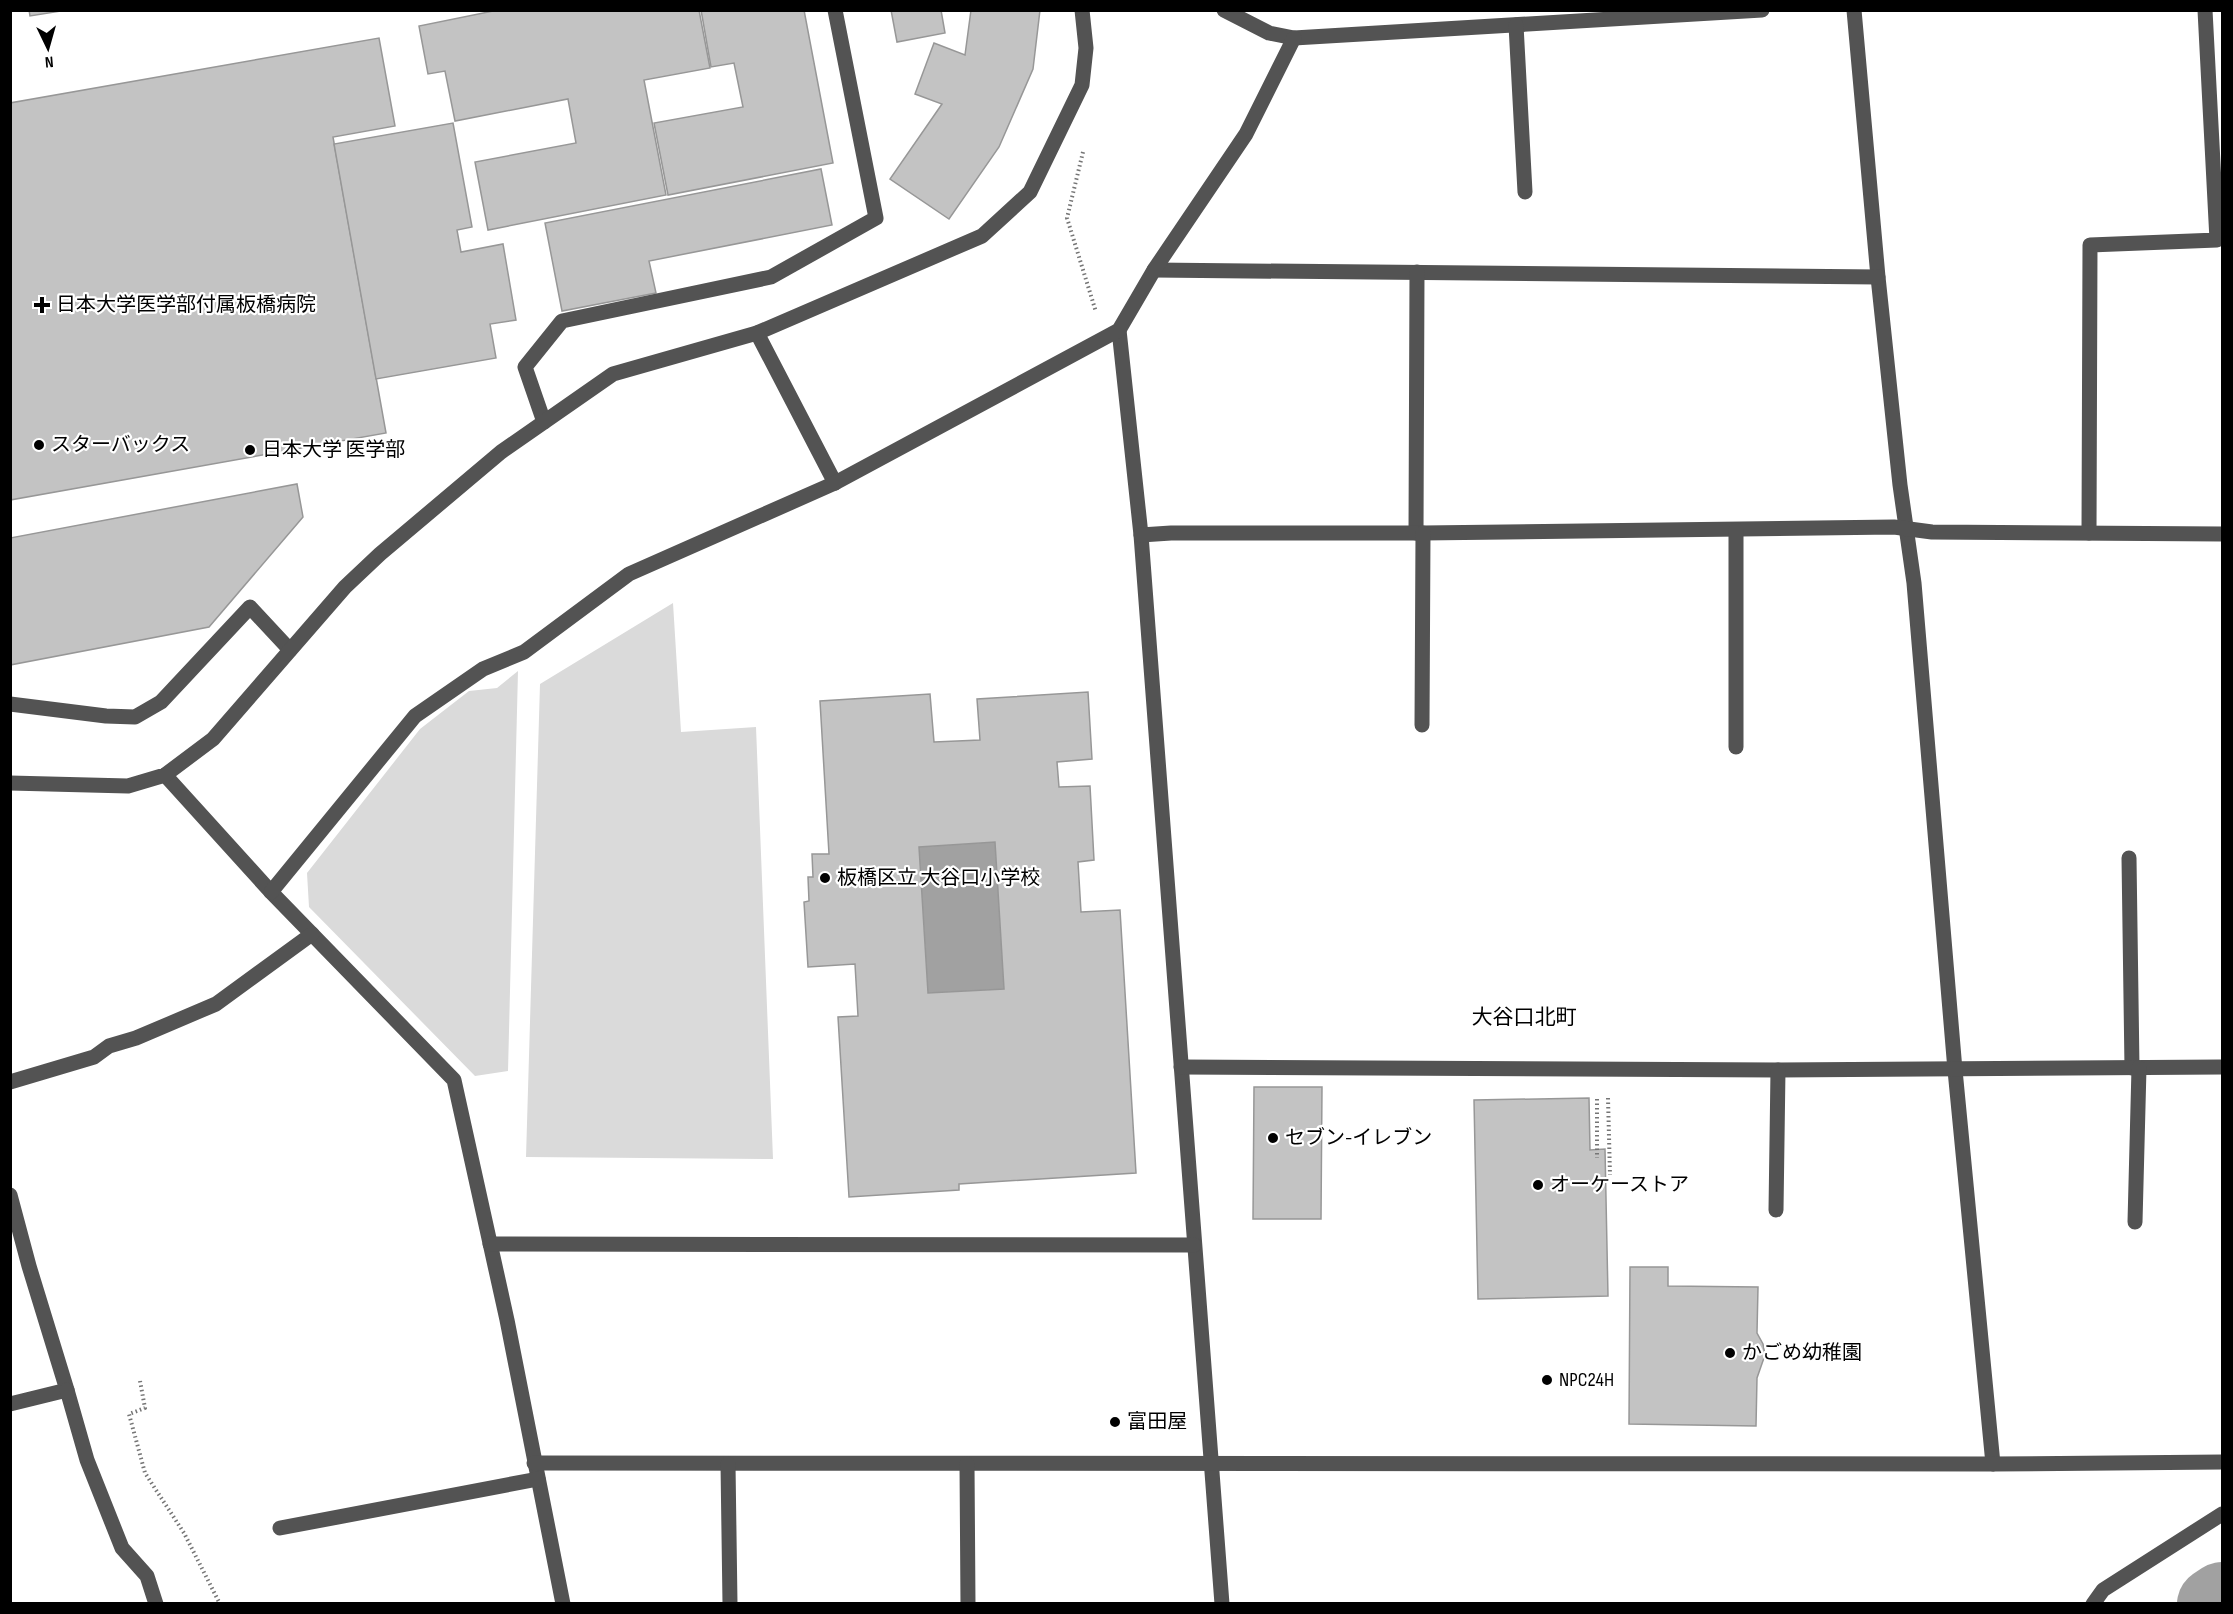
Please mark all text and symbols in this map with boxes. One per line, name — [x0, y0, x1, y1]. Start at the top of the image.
north arrow — [18, 18, 78, 78]
text: N — [44, 52, 54, 71]
place label: 日本大学医学部付属板橋病院 — [56, 293, 316, 317]
marker: 日本大学医学部付属板橋病院 — [33, 296, 51, 314]
place label: スターバックス — [51, 433, 190, 457]
marker: スターバックス — [32, 438, 46, 452]
place label: 日本大学 医学部 — [262, 438, 405, 462]
marker: 日本大学 医学部 — [243, 443, 257, 457]
place label: 板橋区立 大谷口小学校 — [837, 866, 1040, 890]
marker: 板橋区立 大谷口小学校 — [818, 871, 832, 885]
district label: 大谷口北町 — [1472, 1005, 1577, 1030]
place label: セブン-イレブン — [1285, 1126, 1432, 1150]
marker: セブン-イレブン — [1266, 1131, 1280, 1145]
place label: オーケーストア — [1550, 1173, 1689, 1197]
marker: オーケーストア — [1531, 1178, 1545, 1192]
place label: かごめ幼稚園 — [1742, 1341, 1862, 1365]
marker: かごめ幼稚園 — [1723, 1346, 1737, 1360]
place label: NPC24H — [1559, 1368, 1614, 1392]
marker: NPC24H — [1540, 1373, 1554, 1387]
place label: 富田屋 — [1127, 1410, 1187, 1434]
marker: 富田屋 — [1108, 1415, 1122, 1429]

